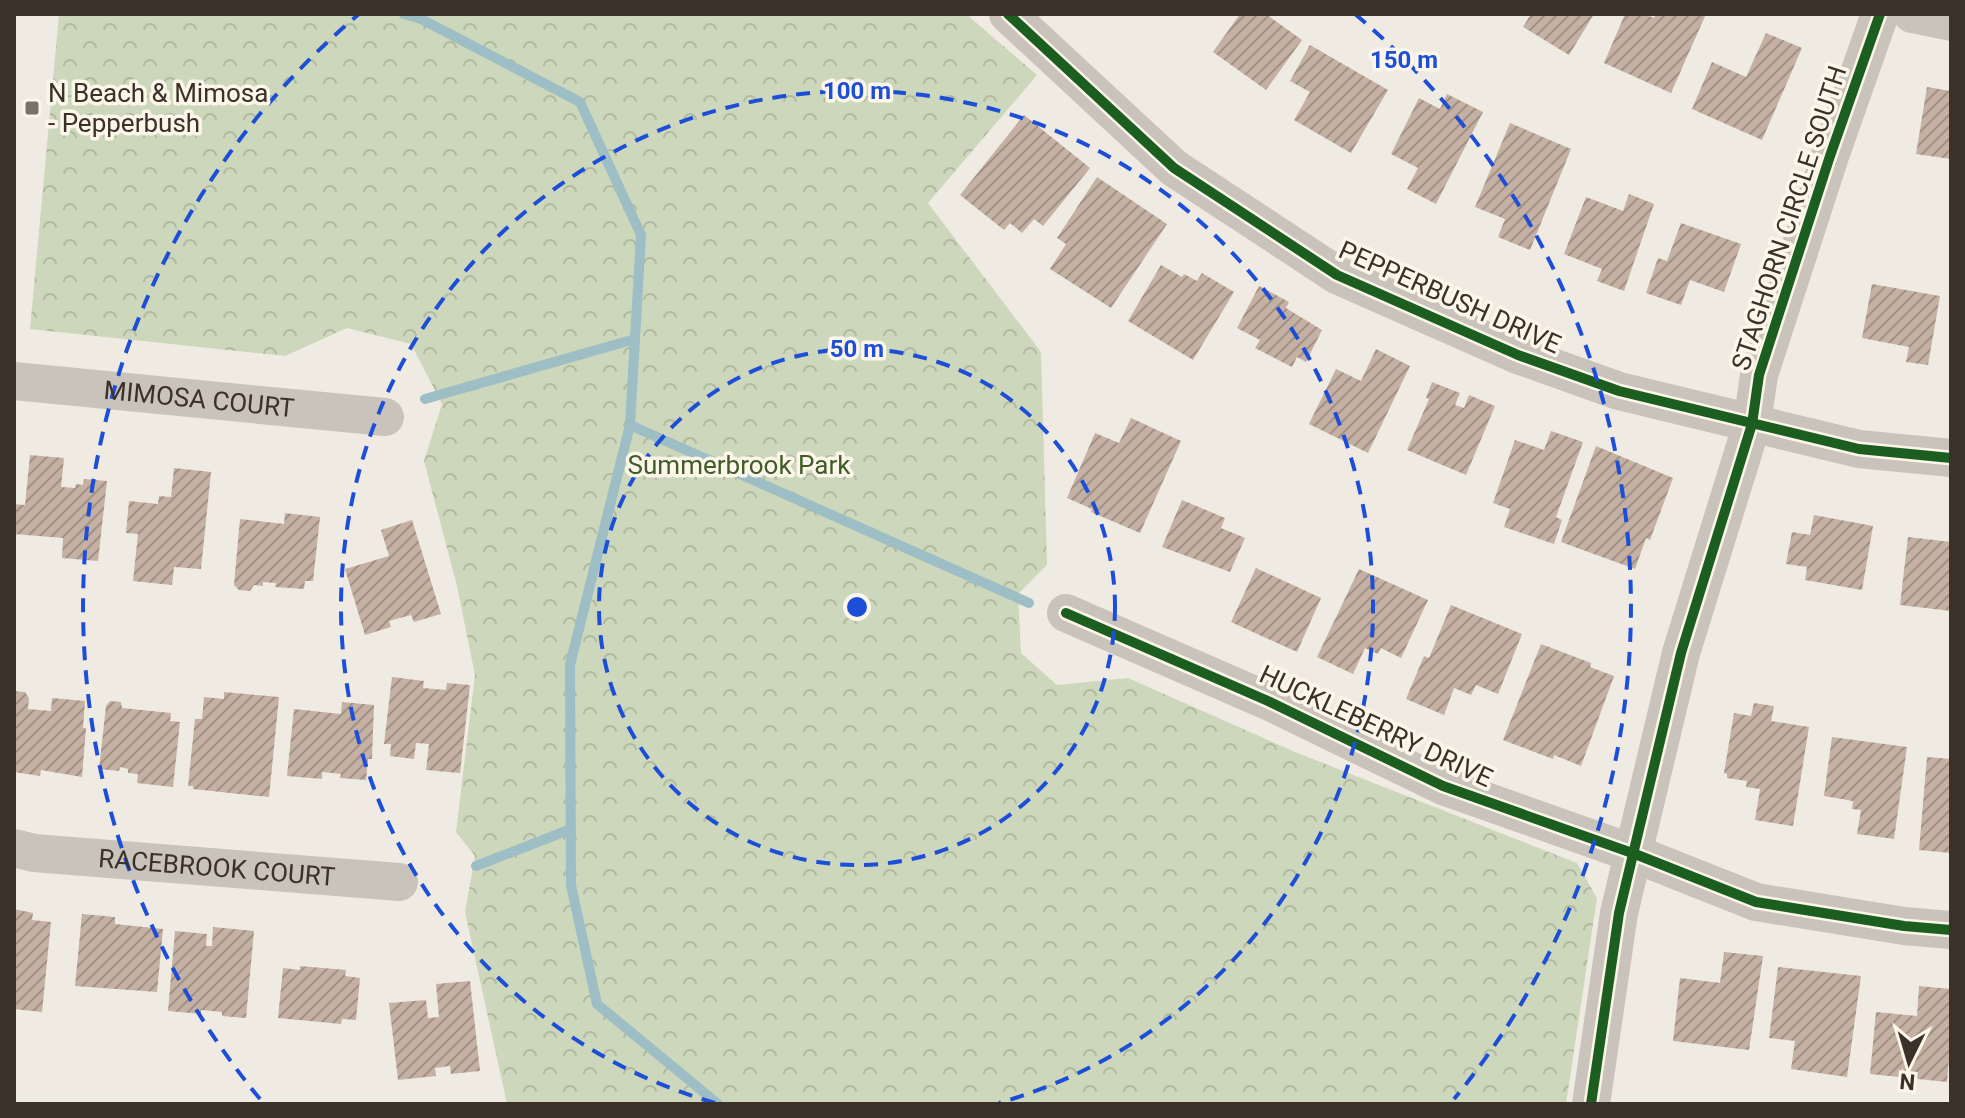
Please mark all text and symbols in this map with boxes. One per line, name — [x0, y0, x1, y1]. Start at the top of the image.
text: 150 m — [1370, 46, 1438, 74]
street label: STAGHORN CIRCLE SOUTH — [1726, 62, 1852, 374]
text: 100 m — [823, 77, 891, 105]
place label: N Beach & Mimosa - Pepperbush — [48, 78, 268, 138]
marker: N Beach & Mimosa - Pepperbush — [23, 99, 41, 117]
street label: PEPPERBUSH DRIVE — [1334, 235, 1566, 359]
text: 50 m — [830, 335, 884, 363]
street label: MIMOSA COURT — [102, 375, 296, 423]
park label: Summerbrook Park — [628, 450, 851, 480]
centre of rings — [843, 593, 871, 621]
street label: HUCKLEBERRY DRIVE — [1255, 659, 1497, 793]
street label: RACEBROOK COURT — [97, 843, 336, 892]
north arrow — [1869, 1022, 1949, 1102]
text: N — [1898, 1068, 1916, 1095]

